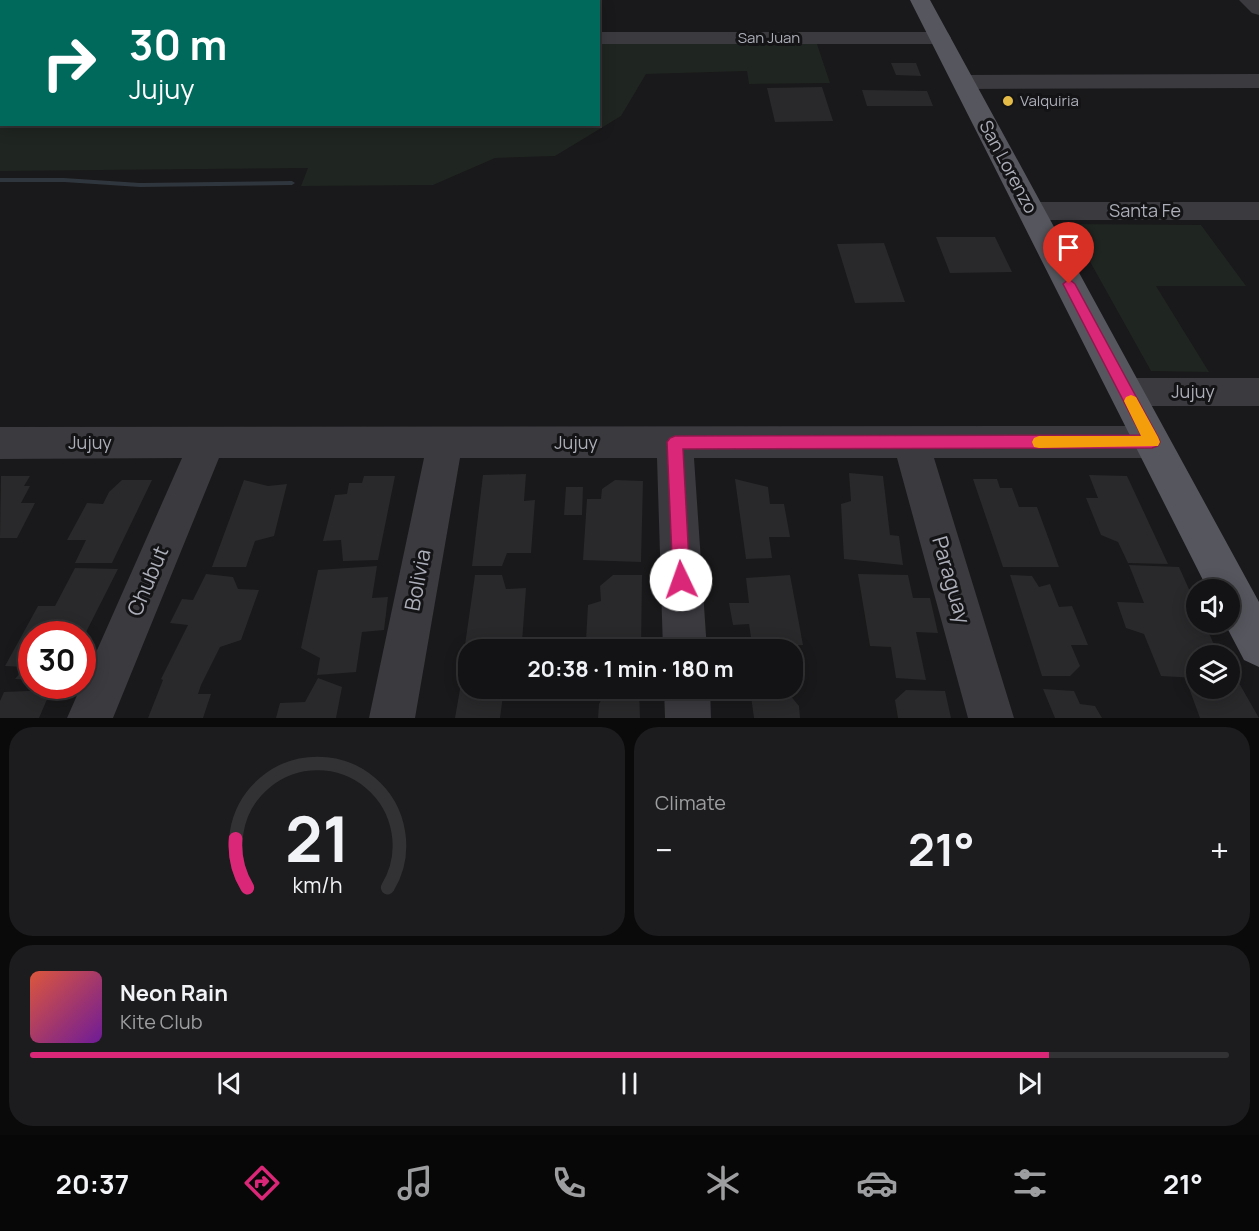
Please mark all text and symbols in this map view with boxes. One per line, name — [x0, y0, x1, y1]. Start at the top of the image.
text: 30 m — [129, 15, 227, 73]
icon: right — [30, 24, 108, 102]
street label: San Juan — [738, 27, 800, 48]
text: Jujuy — [129, 70, 195, 107]
place label: Valquiria — [1020, 90, 1079, 111]
marker: Valquiria — [1001, 94, 1015, 108]
street label: San Lorenzo — [974, 116, 1043, 217]
street label: Santa Fe — [1109, 198, 1181, 222]
pin — [1043, 222, 1094, 284]
icon: arrive — [1052, 231, 1085, 264]
street label: Jujuy — [1171, 379, 1215, 403]
street label: Jujuy — [68, 430, 112, 454]
street label: Jujuy — [554, 430, 598, 454]
street label: Paraguay — [926, 533, 978, 627]
street label: Chubut — [120, 541, 174, 620]
street label: Bolivia — [397, 547, 437, 613]
position arrow — [649, 548, 713, 612]
map controls — [1186, 579, 1240, 699]
button: sound — [1186, 579, 1240, 633]
speed limit sign: 30 — [18, 621, 96, 699]
button: layers — [1186, 645, 1240, 699]
text: 20:38 · 1 min · 180 m — [527, 654, 734, 684]
text: Climate — [655, 789, 726, 816]
text: 21 — [285, 795, 349, 881]
text: 21° — [908, 818, 975, 880]
text: − — [655, 827, 673, 872]
text: + — [1210, 827, 1229, 872]
text: km/h — [292, 871, 342, 900]
text: Neon Rain — [120, 978, 228, 1008]
text: Kite Club — [120, 1008, 203, 1035]
icon: previous — [213, 1067, 246, 1100]
icon: pause — [613, 1067, 646, 1100]
icon: next — [1013, 1067, 1046, 1100]
icon: directions — [241, 1162, 283, 1204]
icon: music — [394, 1162, 436, 1204]
icon: phone — [548, 1162, 590, 1204]
icon: climate — [702, 1162, 744, 1204]
icon: car — [856, 1162, 898, 1204]
icon: filters — [1009, 1162, 1051, 1204]
text: 20:37 — [56, 1165, 129, 1202]
text: 21° — [1163, 1165, 1203, 1202]

